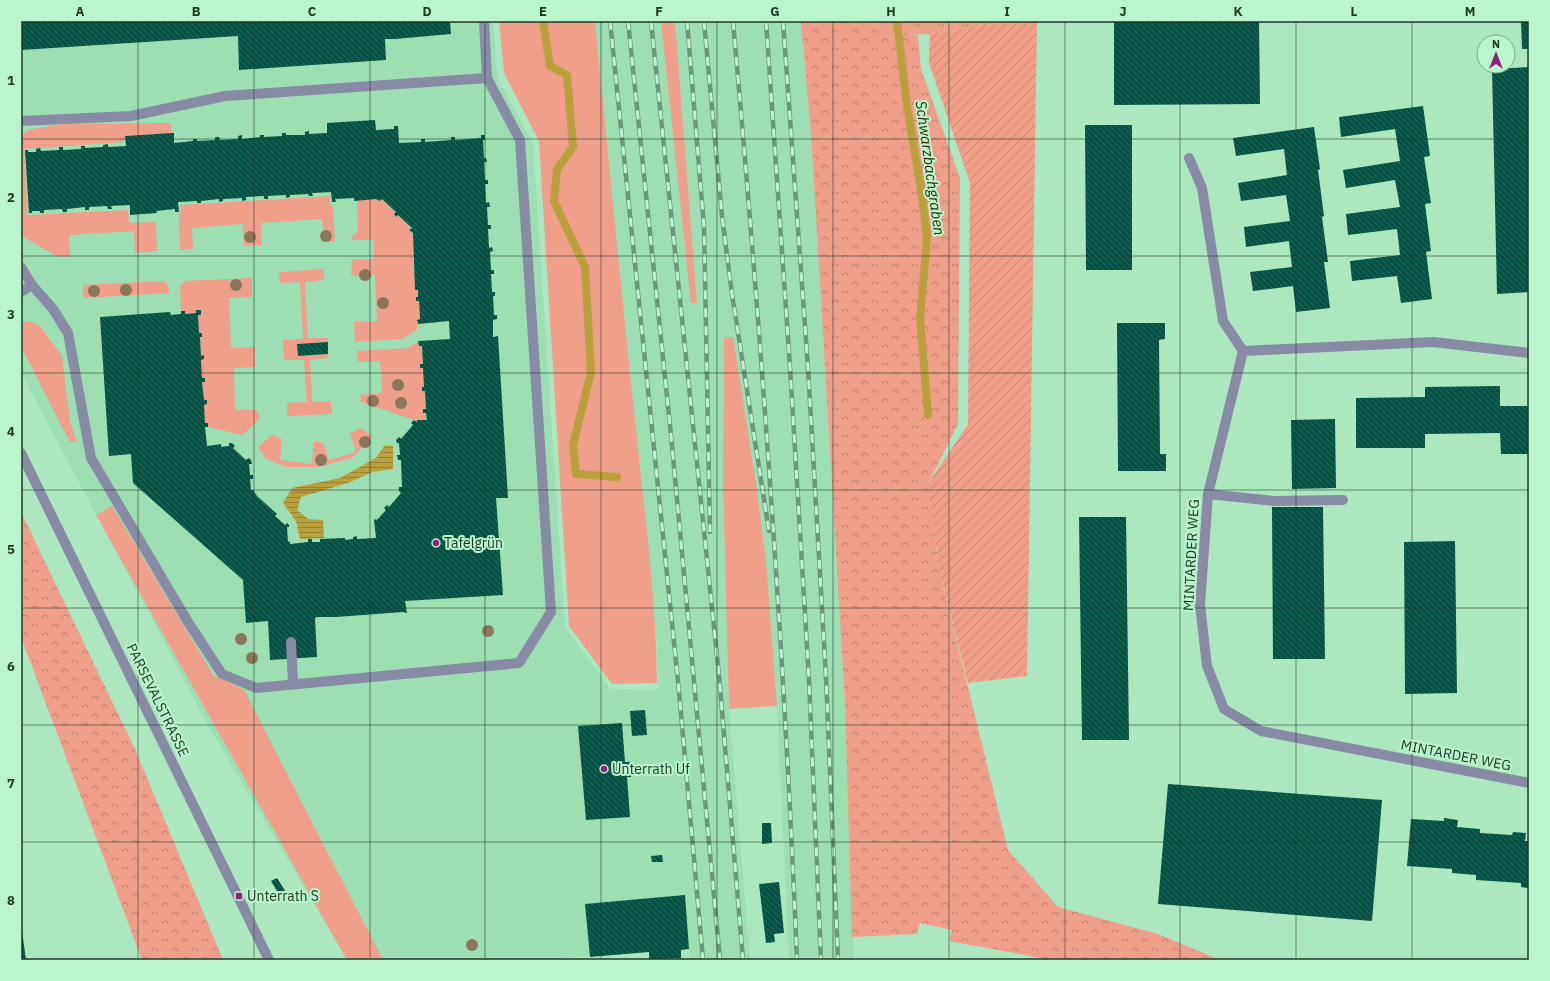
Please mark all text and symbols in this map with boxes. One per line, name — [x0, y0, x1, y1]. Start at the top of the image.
text: A — [76, 3, 85, 20]
text: B — [192, 3, 201, 20]
text: C — [308, 3, 317, 20]
text: D — [422, 3, 432, 20]
text: E — [539, 3, 547, 20]
text: F — [655, 3, 663, 20]
text: G — [770, 3, 780, 20]
text: H — [886, 3, 896, 20]
text: I — [1004, 3, 1010, 20]
text: J — [1119, 3, 1127, 20]
text: K — [1233, 3, 1243, 20]
text: L — [1351, 3, 1358, 20]
text: M — [1465, 3, 1475, 20]
north arrow — [1476, 34, 1516, 74]
text: N — [1492, 37, 1500, 51]
text: 1 — [7, 72, 15, 89]
water label: Schwarzbachgraben — [912, 99, 949, 236]
text: 2 — [7, 189, 15, 206]
text: 3 — [7, 306, 15, 323]
text: 4 — [7, 423, 15, 440]
street label: MINTARDER WEG — [1179, 499, 1203, 611]
place label: Tafelgrün — [444, 534, 503, 552]
marker: Tafelgrün — [431, 538, 441, 548]
text: 5 — [7, 541, 15, 558]
street label: PARSEVALSTRASSE — [123, 640, 193, 760]
text: 6 — [7, 658, 15, 675]
street label: MINTARDER WEG — [1399, 735, 1513, 775]
place label: Unterrath Uf — [612, 760, 690, 778]
marker: Unterrath Uf — [599, 764, 609, 774]
text: 7 — [7, 775, 15, 792]
place label: Unterrath S — [247, 887, 319, 905]
marker: Unterrath S — [234, 891, 244, 901]
text: 8 — [7, 892, 15, 909]

